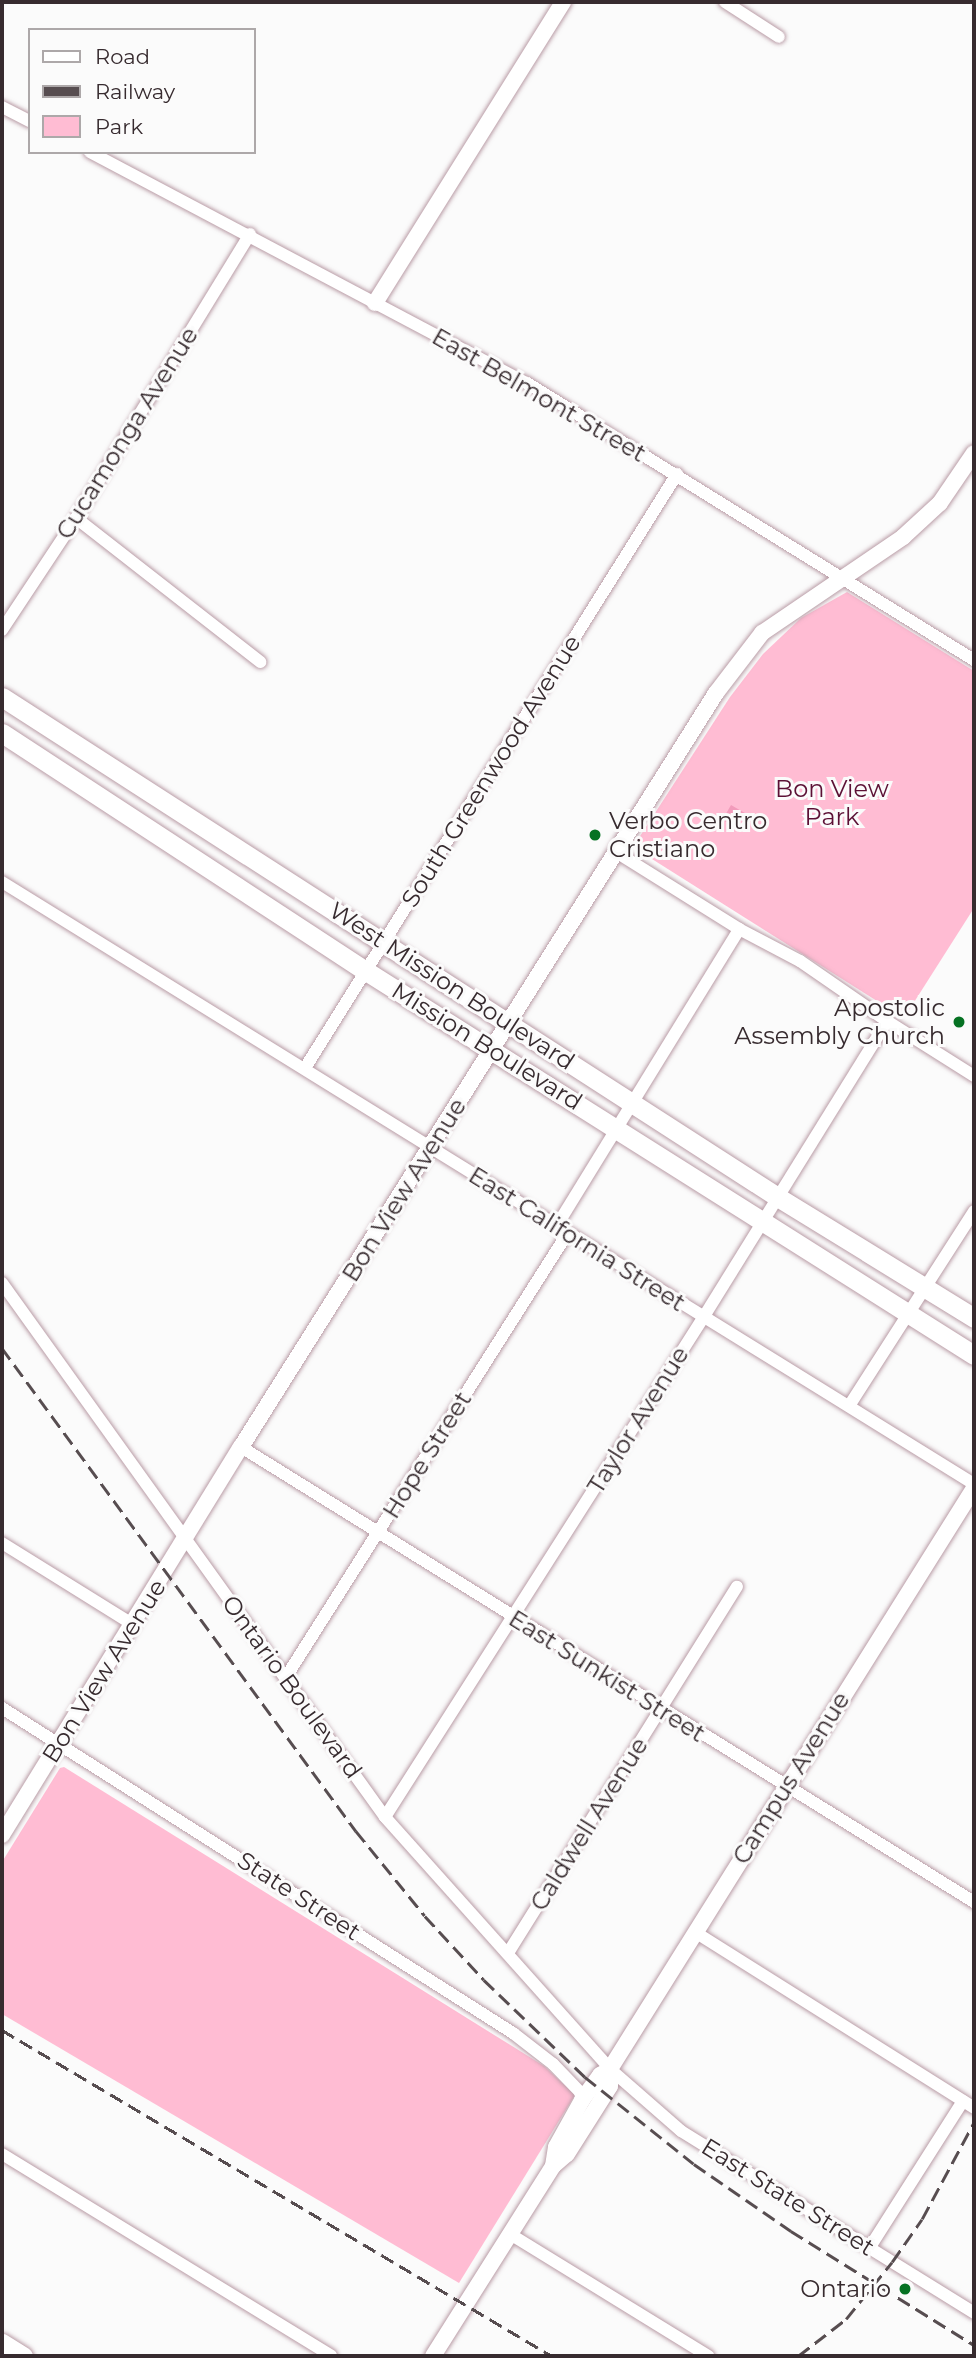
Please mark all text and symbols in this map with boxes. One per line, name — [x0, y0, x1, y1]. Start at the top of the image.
legend — [28, 28, 256, 154]
text: Road — [95, 44, 150, 69]
text: Railway — [95, 79, 175, 104]
text: Park — [95, 114, 143, 139]
street label: Cucamonga Avenue — [50, 322, 204, 544]
street label: East Belmont Street — [427, 322, 651, 468]
street label: South Greenwood Avenue — [395, 630, 587, 912]
park label: Bon View Park — [775, 775, 889, 831]
place label: Verbo Centro Cristiano — [609, 807, 767, 863]
marker: Verbo Centro Cristiano — [587, 827, 603, 843]
street label: West Mission Boulevard — [324, 896, 580, 1076]
street label: Mission Boulevard — [386, 976, 588, 1116]
place label: Apostolic Assembly Church — [734, 994, 945, 1050]
marker: Apostolic Assembly Church — [951, 1014, 967, 1030]
street label: Bon View Avenue — [336, 1093, 472, 1287]
street label: East California Street — [463, 1161, 691, 1317]
street label: Taylor Avenue — [581, 1341, 695, 1499]
street label: Hope Street — [377, 1386, 477, 1524]
street label: Bon View Avenue — [36, 1574, 172, 1768]
street label: Ontario Boulevard — [216, 1590, 368, 1784]
street label: East Sunkist Street — [504, 1604, 710, 1748]
street label: Campus Avenue — [726, 1687, 856, 1869]
street label: Caldwell Avenue — [524, 1732, 654, 1916]
street label: State Street — [232, 1846, 366, 1946]
street label: East State Street — [696, 2132, 880, 2262]
place label: Ontario — [800, 2275, 891, 2303]
marker: Ontario — [897, 2281, 913, 2297]

